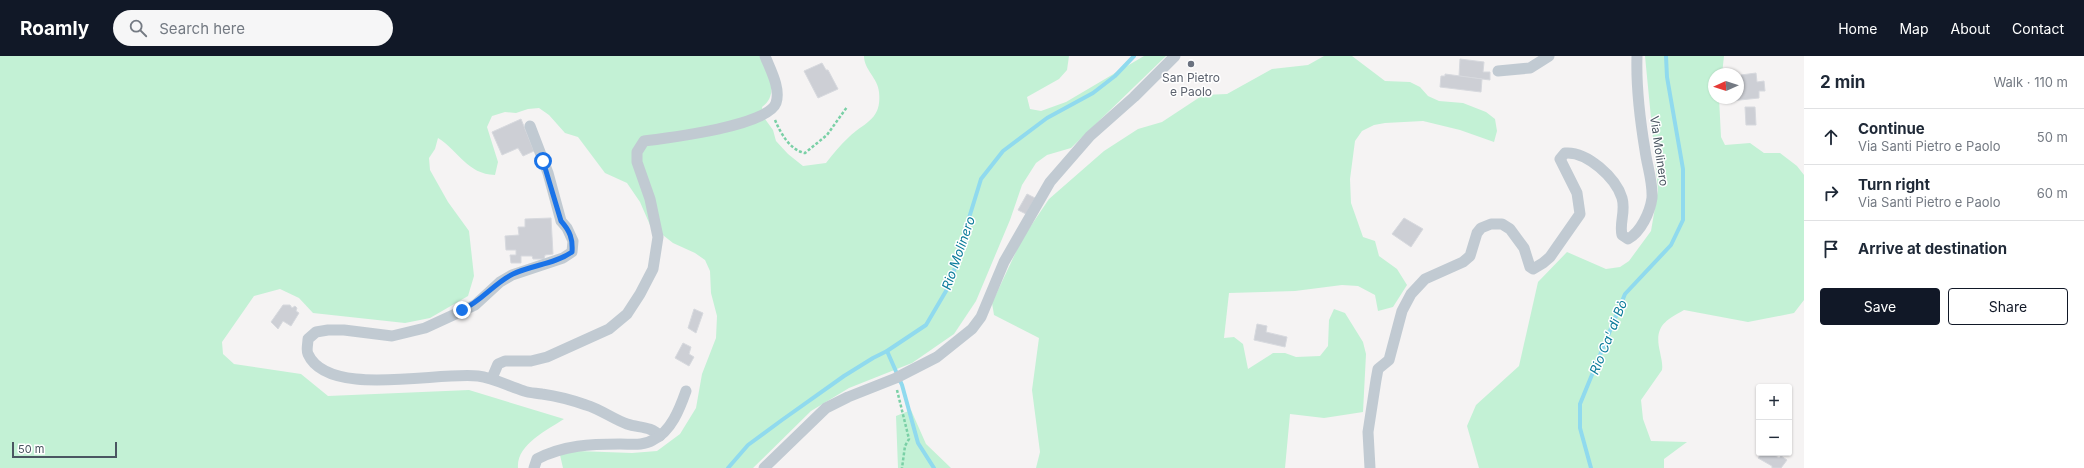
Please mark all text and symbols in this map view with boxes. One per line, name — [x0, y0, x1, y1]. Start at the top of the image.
search box — [113, 10, 393, 46]
text: Roamly — [20, 17, 89, 40]
icon: search — [127, 17, 149, 39]
text: Search here — [159, 19, 245, 38]
text: Home — [1838, 20, 1877, 37]
text: Map — [1899, 20, 1929, 37]
text: About — [1951, 20, 1990, 37]
text: Contact — [2012, 20, 2064, 37]
marker: San Pietro e Paolo — [1186, 59, 1196, 69]
north arrow — [1708, 68, 1744, 104]
place label: San Pietro e Paolo — [1162, 70, 1220, 99]
text: 2 min — [1820, 72, 1865, 92]
text: Walk · 110 m — [1993, 74, 2068, 90]
street label: Via Molinero — [1647, 115, 1672, 187]
text: Continue — [1858, 119, 1925, 138]
icon: ahead — [1820, 126, 1842, 148]
text: 50 m — [2037, 129, 2068, 145]
text: Via Santi Pietro e Paolo — [1858, 138, 2000, 154]
route start — [534, 152, 552, 170]
text: Turn right — [1858, 175, 1930, 194]
icon: right — [1820, 182, 1842, 204]
text: 60 m — [2037, 185, 2068, 201]
text: Via Santi Pietro e Paolo — [1858, 194, 2000, 210]
water label: Rio Molinero — [938, 214, 978, 292]
icon: arrive — [1820, 238, 1842, 260]
text: Arrive at destination — [1858, 239, 2007, 258]
button: Save — [1820, 288, 1940, 325]
button: Share — [1948, 288, 2068, 325]
water label: Rio Ca' di Bò — [1586, 297, 1630, 377]
route end — [453, 301, 471, 319]
map controls — [1756, 384, 1792, 456]
button: + — [1756, 384, 1792, 420]
button: − — [1756, 420, 1792, 456]
scale bar — [12, 440, 117, 459]
text: 50 m — [18, 442, 44, 456]

